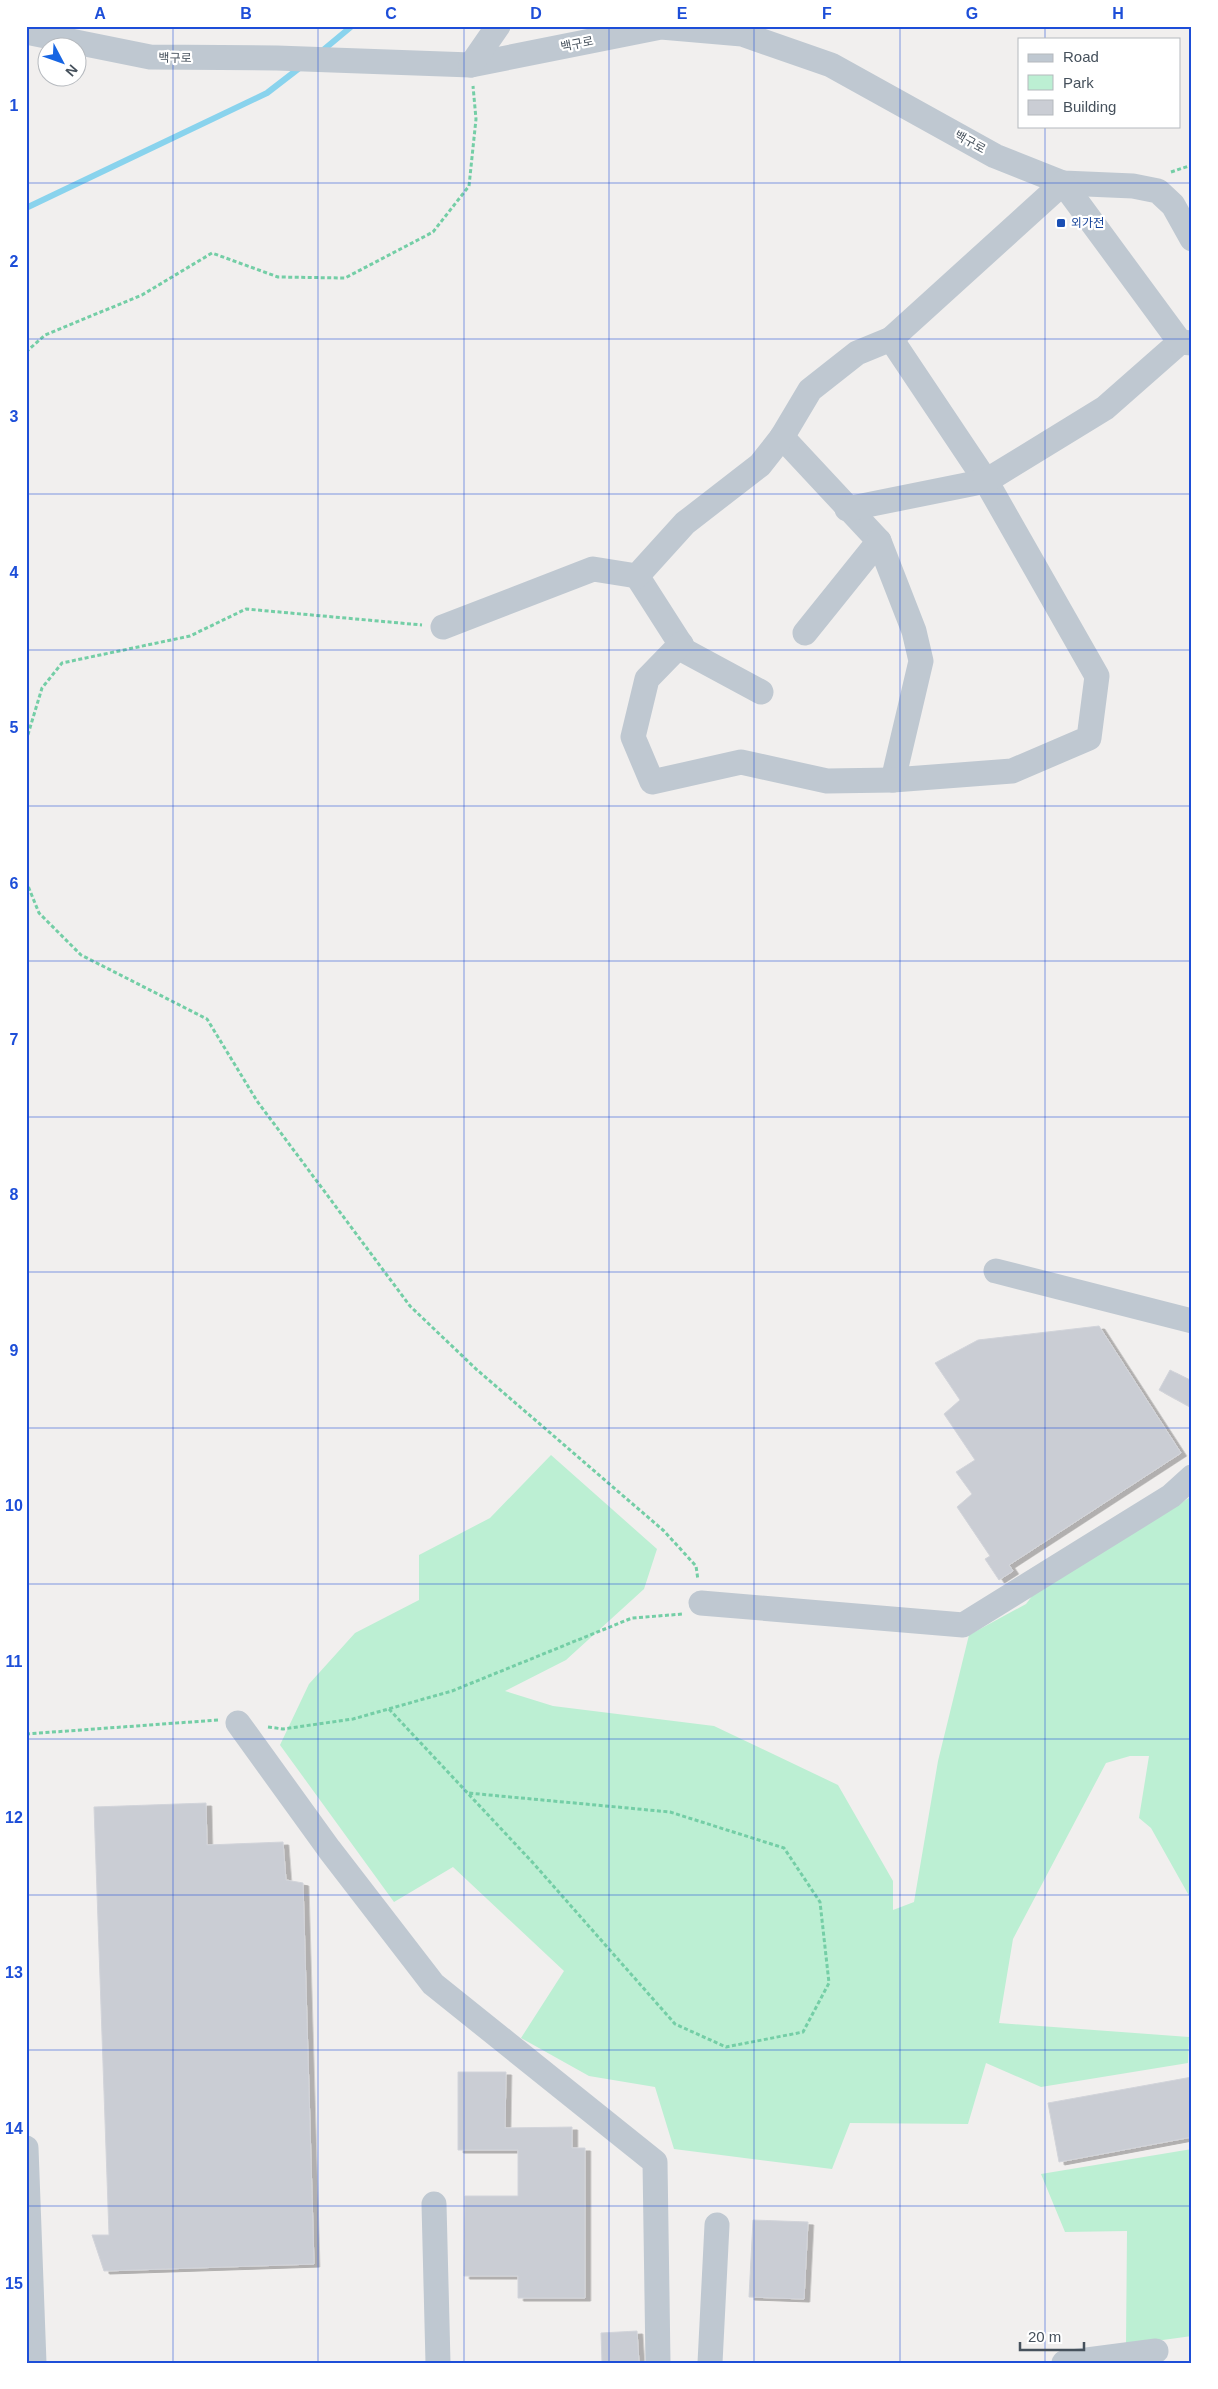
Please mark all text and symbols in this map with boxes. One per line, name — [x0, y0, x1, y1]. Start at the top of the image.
text: A — [94, 5, 106, 22]
text: B — [240, 5, 252, 22]
text: C — [385, 5, 397, 22]
text: D — [530, 5, 542, 22]
text: E — [677, 5, 688, 22]
text: F — [822, 5, 832, 22]
text: G — [966, 5, 978, 22]
text: H — [1112, 5, 1124, 22]
street label: 백구로 — [559, 34, 595, 54]
north arrow — [38, 38, 88, 88]
legend — [1018, 38, 1180, 128]
text: Road — [1063, 48, 1099, 65]
street label: 백구로 — [158, 51, 192, 65]
text: N — [62, 61, 81, 80]
text: Park — [1063, 74, 1094, 91]
text: 1 — [10, 97, 19, 114]
text: Building — [1063, 98, 1116, 115]
street label: 백구로 — [952, 128, 988, 156]
place label: 외가전 — [1071, 216, 1104, 230]
marker: 외가전 — [1055, 217, 1067, 229]
text: 2 — [10, 253, 19, 270]
text: 3 — [10, 408, 19, 425]
text: 4 — [10, 564, 19, 581]
text: 5 — [10, 719, 19, 736]
text: 6 — [10, 875, 19, 892]
text: 7 — [10, 1031, 19, 1048]
text: 8 — [10, 1186, 19, 1203]
text: 9 — [10, 1342, 19, 1359]
text: 10 — [5, 1497, 23, 1514]
text: 11 — [6, 1653, 23, 1670]
text: 12 — [5, 1809, 23, 1826]
text: 13 — [5, 1964, 23, 1981]
text: 14 — [5, 2120, 23, 2137]
text: 15 — [5, 2275, 23, 2292]
scale bar — [1020, 2319, 1084, 2351]
text: 20 m — [1028, 2328, 1061, 2345]

